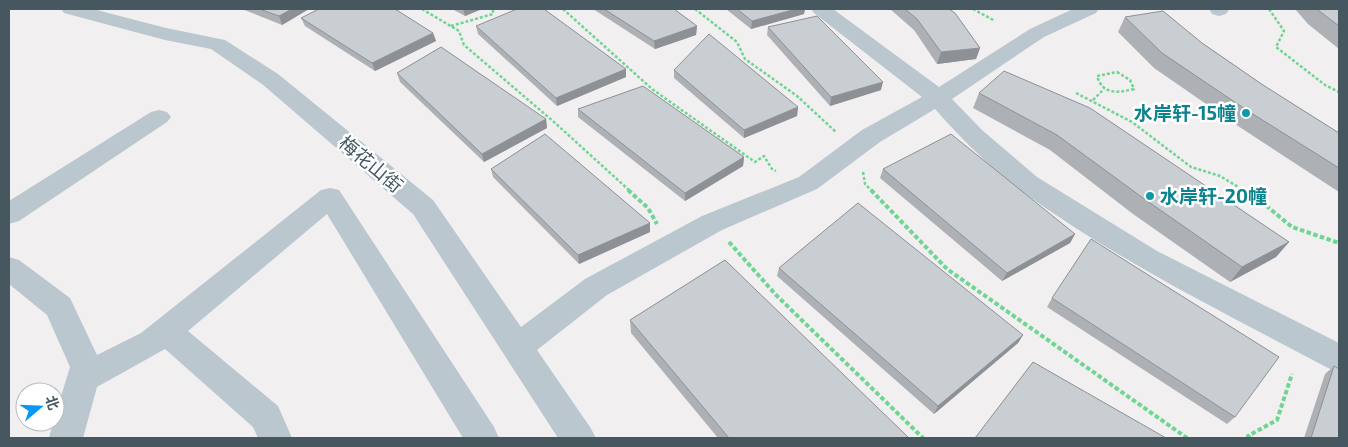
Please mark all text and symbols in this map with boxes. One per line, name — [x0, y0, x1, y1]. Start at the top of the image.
place label: 水岸轩-15幢 — [1134, 101, 1236, 124]
marker: 水岸轩-15幢 — [1240, 107, 1252, 119]
street label: 梅花山街 — [335, 130, 408, 197]
place label: 水岸轩-20幢 — [1160, 184, 1267, 207]
marker: 水岸轩-20幢 — [1144, 190, 1156, 202]
north arrow — [15, 382, 65, 432]
text: 北 — [42, 393, 63, 412]

